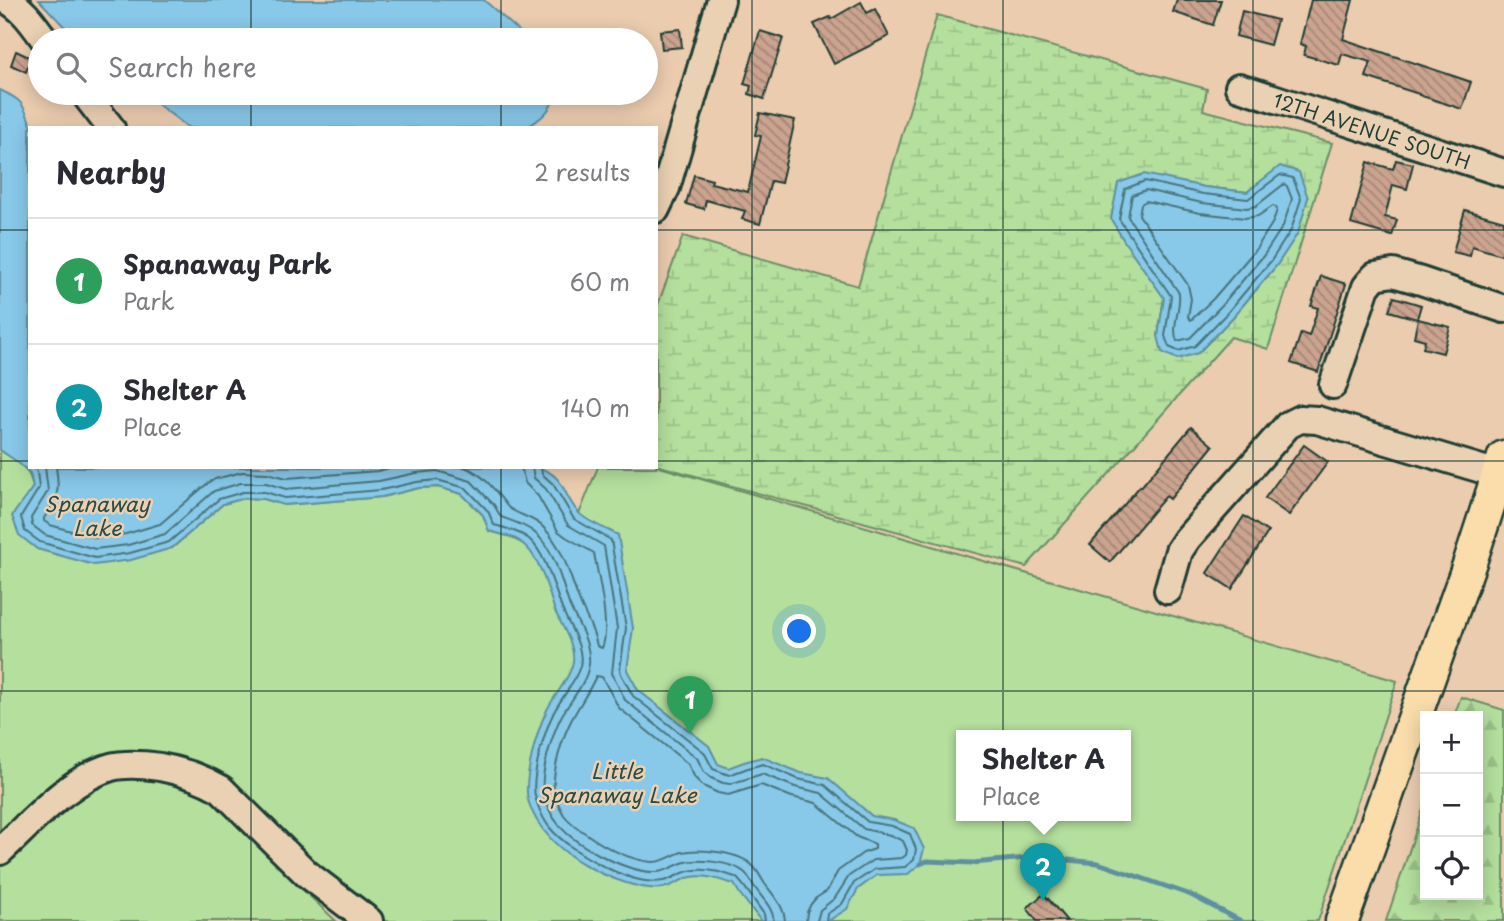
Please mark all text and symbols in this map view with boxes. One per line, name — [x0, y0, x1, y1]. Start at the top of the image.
search box — [28, 28, 658, 105]
text: Search here — [108, 47, 257, 86]
icon: search — [52, 48, 90, 86]
street label: 12TH AVENUE SOUTH — [1270, 85, 1474, 175]
text: Nearby — [56, 149, 166, 194]
text: 2 results — [534, 154, 630, 189]
text: Spanaway Park — [123, 244, 332, 283]
text: 1 — [74, 264, 85, 299]
text: 60 m — [570, 264, 630, 299]
text: Park — [123, 283, 174, 318]
text: Shelter A — [123, 370, 246, 409]
text: 2 — [71, 390, 87, 425]
text: 140 m — [561, 390, 630, 425]
text: Place — [123, 409, 182, 444]
water label: Spanaway Lake — [44, 487, 152, 543]
your location — [782, 614, 816, 648]
pin: 1 — [667, 676, 713, 734]
map controls — [1420, 711, 1483, 900]
button: + — [1420, 711, 1483, 774]
popup — [956, 730, 1131, 821]
text: Shelter A — [982, 739, 1105, 778]
water label: Little Spanaway Lake — [537, 754, 699, 810]
button: − — [1420, 774, 1483, 837]
text: Place — [982, 778, 1041, 813]
button: locate — [1420, 837, 1483, 900]
pin: 2 — [1020, 843, 1066, 901]

